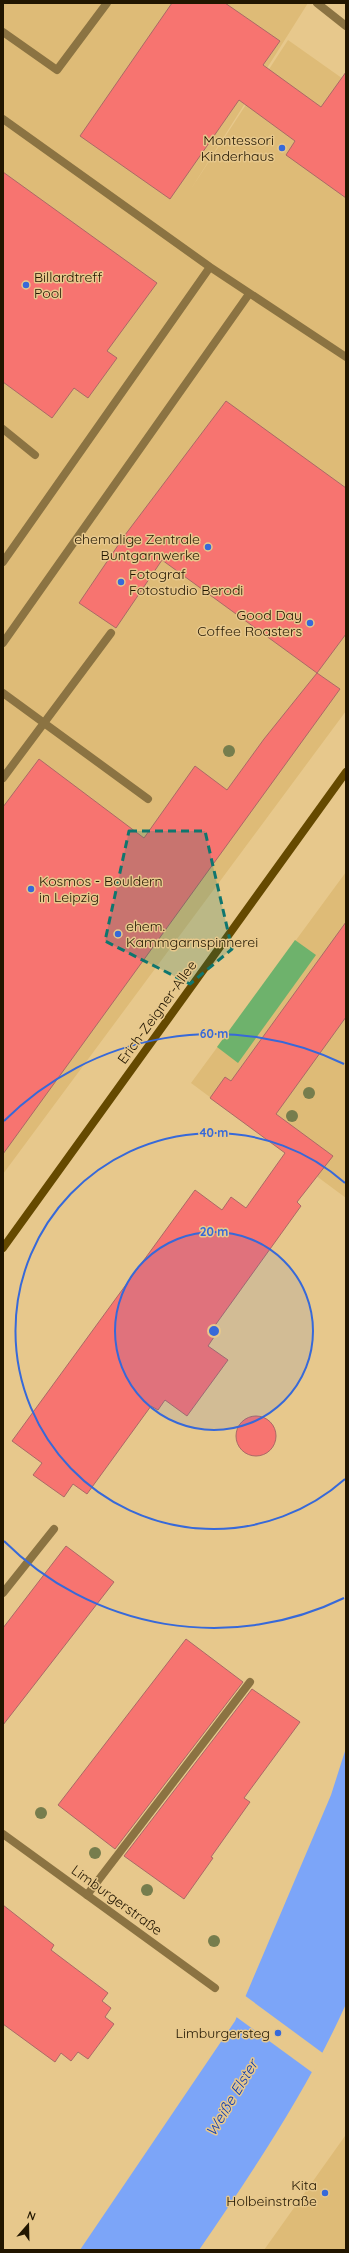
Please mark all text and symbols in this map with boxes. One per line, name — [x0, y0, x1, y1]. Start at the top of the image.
place label: Montessori Kinderhaus — [201, 131, 274, 165]
marker: Montessori Kinderhaus — [277, 143, 287, 153]
place label: Billardtreff Pool — [34, 268, 102, 302]
marker: Billardtreff Pool — [21, 280, 31, 290]
place label: ehemalige Zentrale Buntgarnwerke — [74, 530, 200, 564]
marker: ehemalige Zentrale Buntgarnwerke — [203, 542, 213, 552]
place label: Fotograf Fotostudio Berodi — [129, 565, 243, 599]
marker: Fotograf Fotostudio Berodi — [116, 577, 126, 587]
place label: Good Day Coffee Roasters — [197, 606, 302, 640]
marker: Good Day Coffee Roasters — [305, 618, 315, 628]
place label: Kosmos - Bouldern in Leipzig — [39, 872, 163, 906]
marker: Kosmos - Bouldern in Leipzig — [26, 884, 36, 894]
place label: ehem. Kammgarnspinnerei — [126, 917, 258, 951]
marker: ehem. Kammgarnspinnerei — [113, 929, 123, 939]
street label: Erich-Zeigner-Allee — [113, 957, 201, 1067]
text: 60 m — [200, 1026, 228, 1041]
text: 40 m — [200, 1125, 228, 1140]
text: 20 m — [200, 1224, 228, 1239]
centre of rings — [207, 1324, 221, 1338]
street label: Limburgerstraße — [68, 1861, 166, 1939]
place label: Limburgersteg — [176, 2024, 270, 2042]
marker: Limburgersteg — [273, 2028, 283, 2038]
water label: Weiße Elster — [201, 2054, 263, 2139]
place label: Kita Holbeinstraße — [226, 2176, 317, 2210]
marker: Kita Holbeinstraße — [320, 2188, 330, 2198]
north arrow — [8, 2205, 48, 2245]
text: N — [25, 2208, 38, 2224]

